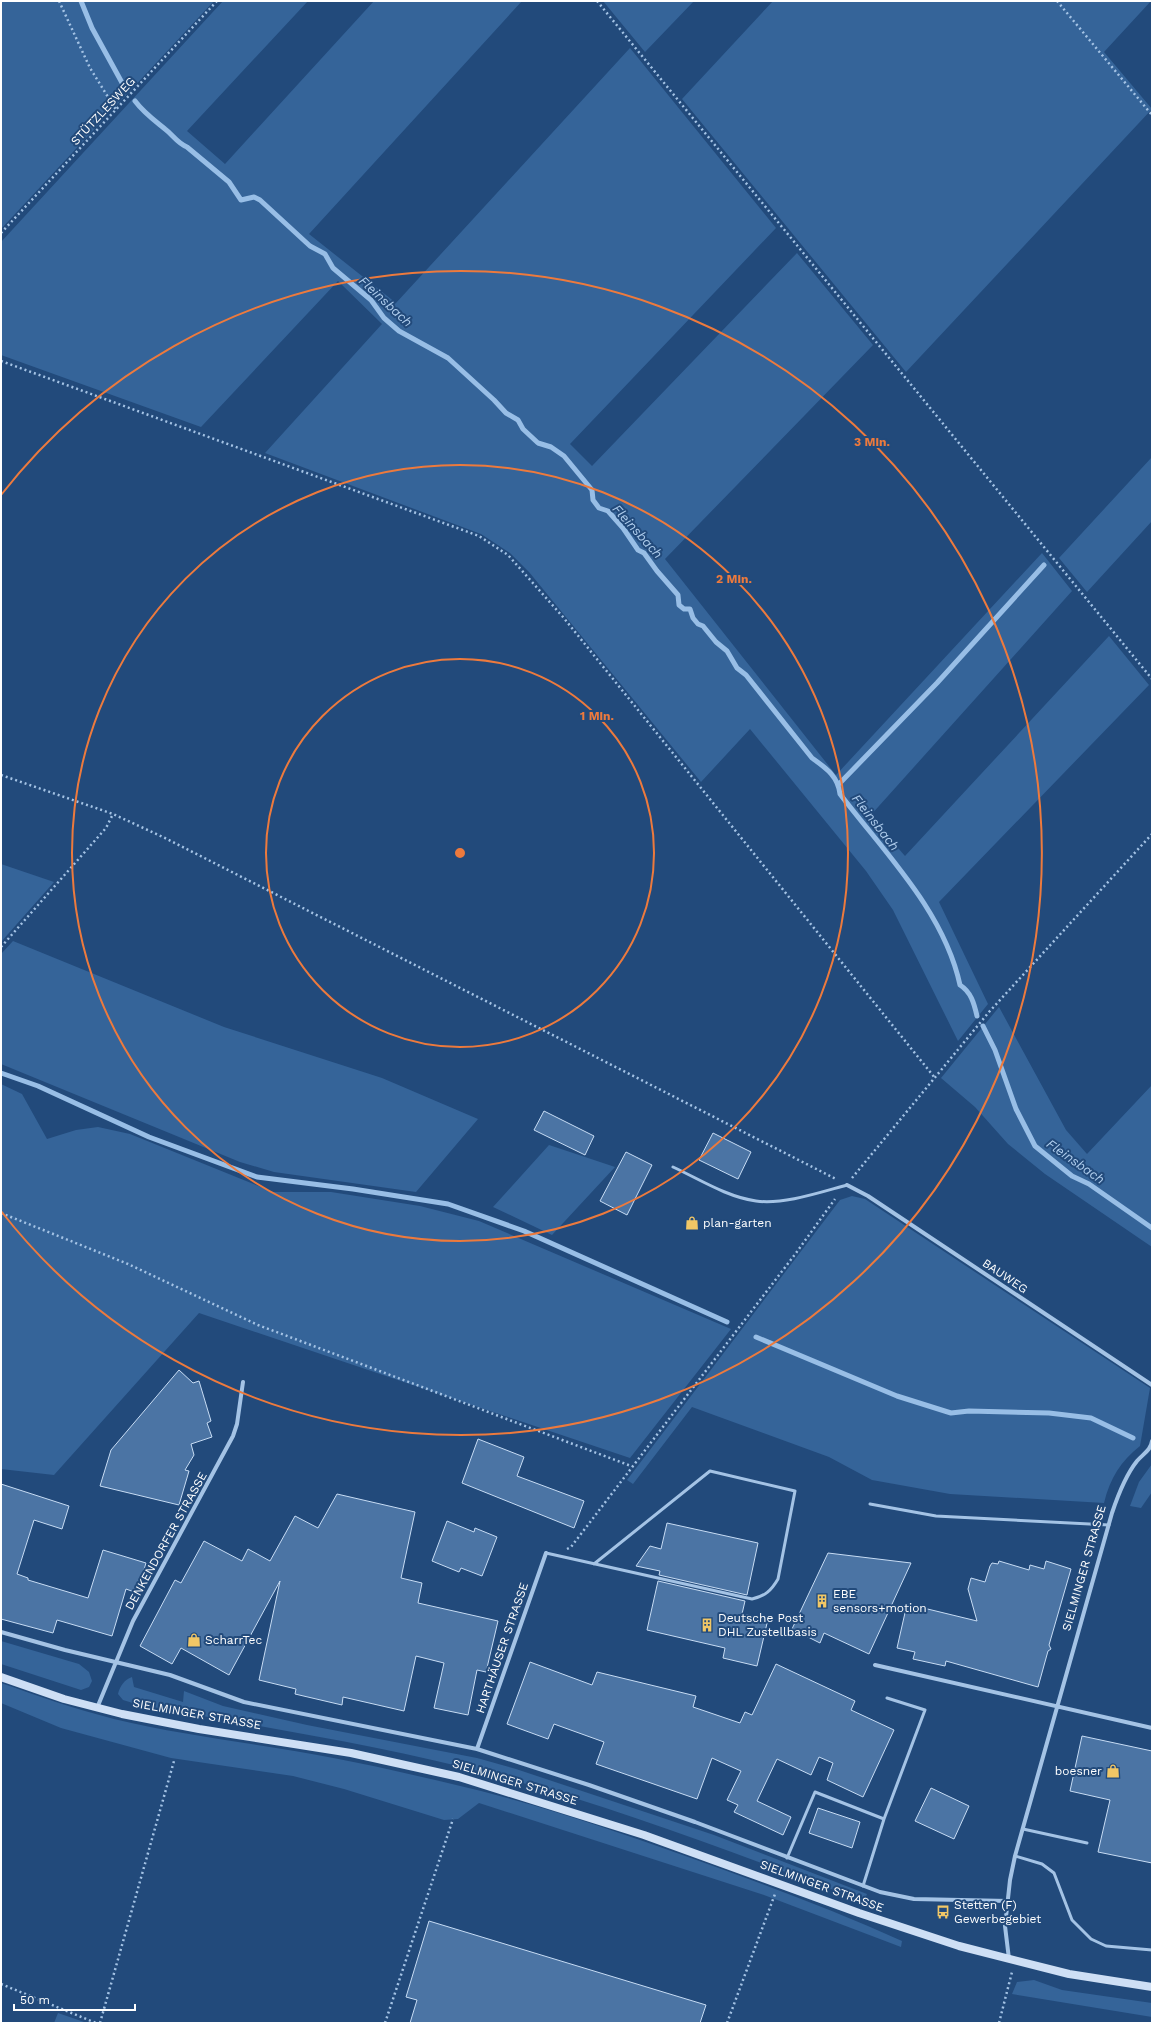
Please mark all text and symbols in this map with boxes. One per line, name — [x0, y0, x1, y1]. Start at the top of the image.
street label: STÜTZLESWEG — [68, 74, 138, 148]
water label: Fleinsbach — [356, 273, 416, 330]
text: 3 Min. — [854, 435, 890, 449]
water label: Fleinsbach — [610, 501, 666, 562]
text: 2 Min. — [716, 572, 752, 586]
text: 1 Min. — [580, 709, 614, 723]
water label: Fleinsbach — [849, 791, 902, 854]
centre of rings — [453, 846, 467, 860]
water label: Fleinsbach — [1044, 1136, 1108, 1187]
shop icon: plan-garten — [684, 1215, 700, 1231]
place label: plan-garten — [703, 1216, 772, 1230]
street label: BAUWEG — [980, 1256, 1030, 1296]
street label: DENKENDORFER STRASSE — [122, 1469, 210, 1612]
street label: SIELMINGER STRASSE — [1059, 1503, 1109, 1633]
street label: HARTHÄUSER STRASSE — [473, 1580, 531, 1715]
place label: EBE sensors+motion — [833, 1587, 927, 1615]
building icon: EBE sensors+motion — [814, 1593, 830, 1609]
place label: Deutsche Post DHL Zustellbasis — [718, 1611, 817, 1639]
building icon: Deutsche Post DHL Zustellbasis — [699, 1617, 715, 1633]
shop icon: ScharrTec — [186, 1632, 202, 1648]
place label: ScharrTec — [205, 1633, 262, 1647]
street label: SIELMINGER STRASSE — [132, 1696, 263, 1732]
street label: SIELMINGER STRASSE — [451, 1756, 580, 1808]
shop icon: boesner — [1105, 1763, 1121, 1779]
place label: boesner — [1055, 1764, 1102, 1778]
street label: SIELMINGER STRASSE — [758, 1857, 886, 1915]
place label: Stetten (F) Gewerbegebiet — [954, 1898, 1041, 1926]
bus stop icon: Stetten (F) Gewerbegebiet — [935, 1904, 951, 1920]
scale bar — [14, 1986, 135, 2012]
text: 50 m — [20, 1993, 50, 2007]

